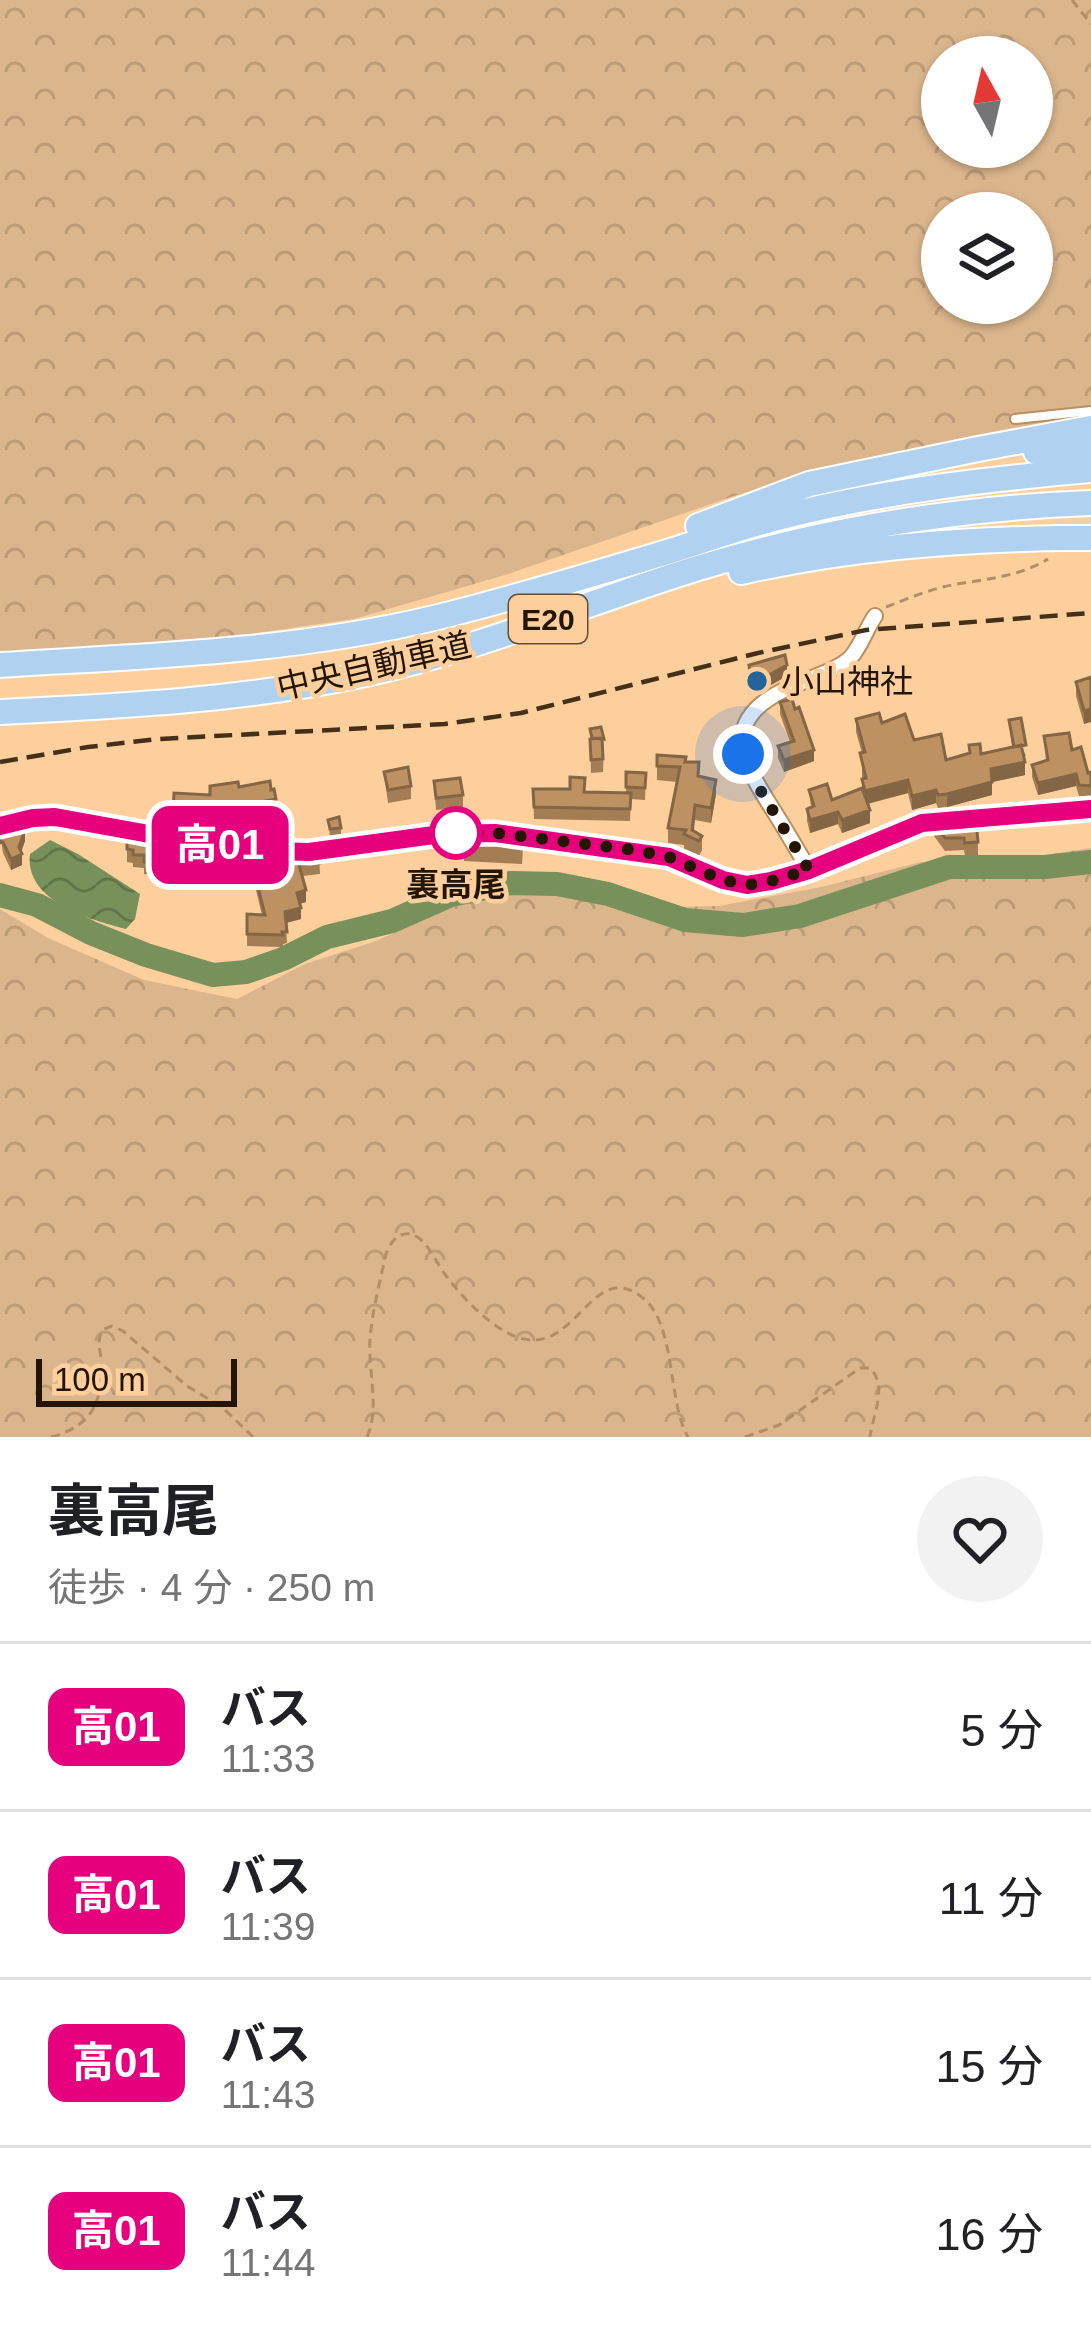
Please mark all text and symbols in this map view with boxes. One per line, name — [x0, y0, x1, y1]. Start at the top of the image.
north arrow — [921, 36, 1053, 168]
map controls — [921, 36, 1053, 324]
button: layers — [921, 192, 1053, 324]
road number: E20 — [509, 595, 587, 643]
street label: 中央自動車道 — [273, 626, 475, 706]
place label: 小山神社 — [781, 663, 913, 700]
marker: 小山神社 — [744, 668, 770, 694]
your location — [713, 724, 773, 784]
line badge: 高01 — [151, 806, 289, 884]
marker: 裏高尾 — [431, 808, 481, 858]
text: 高01 — [176, 821, 264, 868]
place label: 裏高尾 — [407, 866, 506, 903]
scale bar — [36, 1353, 237, 1406]
text: 100 m — [54, 1361, 146, 1398]
button: heart — [917, 1476, 1043, 1602]
text: 裏高尾 — [48, 1479, 219, 1543]
text: 徒歩 · 4 分 · 250 m — [48, 1566, 375, 1609]
text: バス — [221, 1683, 311, 1734]
text: 高01 — [72, 1703, 161, 1750]
text: 5 分 — [960, 1705, 1043, 1756]
text: 11:33 — [221, 1737, 315, 1780]
text: バス — [221, 1851, 311, 1902]
text: 高01 — [72, 1871, 161, 1918]
text: 11 分 — [939, 1873, 1043, 1924]
text: 11:39 — [221, 1905, 315, 1948]
text: バス — [221, 2019, 311, 2070]
text: 高01 — [72, 2039, 161, 2086]
text: 15 分 — [935, 2041, 1043, 2092]
text: 11:43 — [221, 2073, 315, 2116]
text: バス — [221, 2187, 311, 2238]
text: 高01 — [72, 2207, 161, 2254]
text: 16 分 — [935, 2209, 1043, 2260]
text: 11:44 — [221, 2241, 315, 2284]

